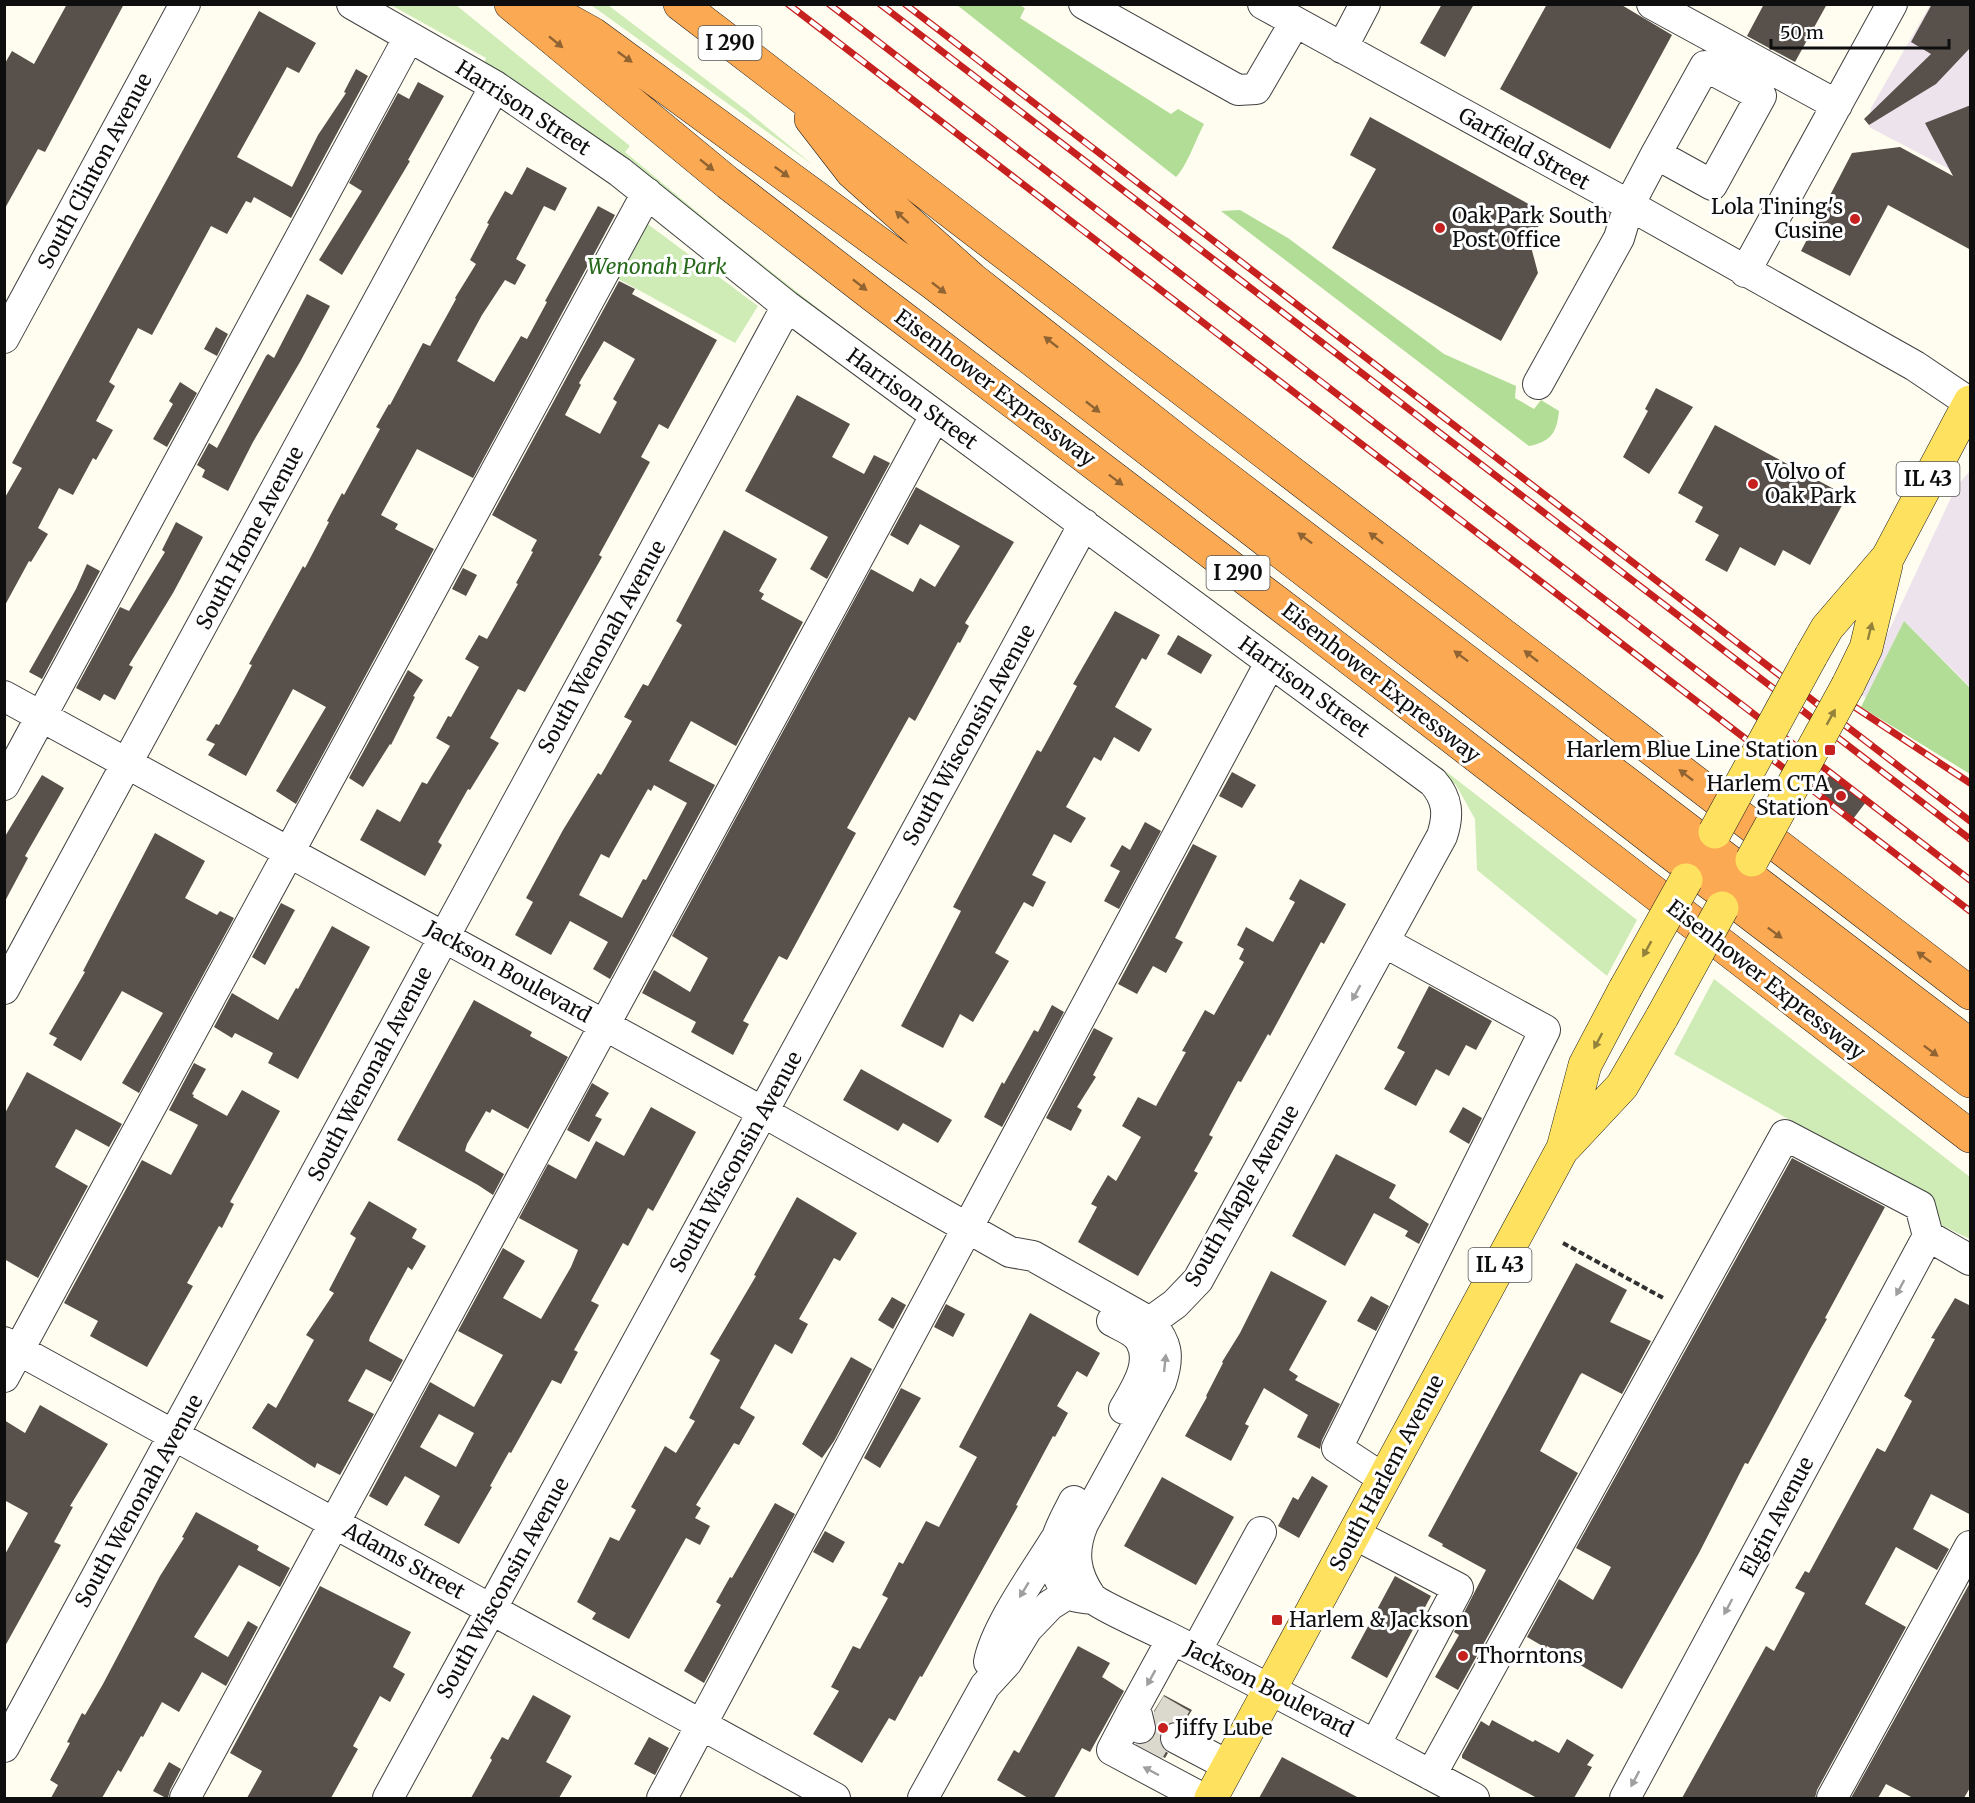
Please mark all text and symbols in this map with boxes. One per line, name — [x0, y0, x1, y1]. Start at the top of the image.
scale bar — [1771, 12, 1950, 50]
text: 50 m — [1780, 21, 1824, 44]
road number: I 290 — [698, 26, 762, 60]
one-way arrow — [548, 35, 564, 48]
one-way arrow — [616, 51, 632, 63]
street label: Harrison Street — [451, 54, 596, 161]
street label: South Clinton Avenue — [31, 68, 158, 273]
street label: Garfield Street — [1454, 101, 1595, 196]
one-way arrow — [699, 158, 714, 171]
one-way arrow — [774, 166, 790, 179]
place label: Lola Tining's Cusine — [1711, 193, 1843, 244]
place label: Oak Park South Post Office — [1452, 202, 1608, 253]
one-way arrow — [895, 211, 910, 224]
marker: Lola Tining's Cusine — [1848, 212, 1862, 226]
marker: Oak Park South Post Office — [1433, 221, 1447, 235]
park label: Wenonah Park — [587, 253, 727, 280]
one-way arrow — [853, 279, 868, 291]
one-way arrow — [931, 281, 947, 294]
street label: Eisenhower Expressway — [889, 303, 1102, 472]
one-way arrow — [1044, 336, 1059, 348]
street label: Harrison Street — [842, 342, 983, 455]
one-way arrow — [1086, 401, 1101, 413]
street label: South Home Avenue — [190, 441, 309, 634]
place label: Volvo of Oak Park — [1764, 458, 1857, 509]
road number: IL 43 — [1896, 462, 1960, 496]
one-way arrow — [1108, 473, 1123, 485]
marker: Volvo of Oak Park — [1746, 477, 1760, 491]
one-way arrow — [1298, 532, 1313, 544]
one-way arrow — [1369, 532, 1384, 544]
street label: South Wenonah Avenue — [532, 535, 671, 758]
road number: I 290 — [1206, 556, 1270, 590]
street label: Eisenhower Expressway — [1277, 597, 1487, 769]
street label: South Wisconsin Avenue — [896, 619, 1041, 850]
one-way arrow — [1866, 622, 1876, 640]
street label: Harrison Street — [1234, 630, 1375, 743]
one-way arrow — [1453, 650, 1469, 662]
one-way arrow — [1523, 650, 1539, 663]
one-way arrow — [1826, 708, 1836, 725]
place label: Harlem Blue Line Station — [1566, 736, 1818, 763]
marker: Harlem Blue Line Station — [1823, 743, 1837, 757]
one-way arrow — [1678, 769, 1694, 781]
place label: Harlem CTA Station — [1707, 770, 1829, 821]
marker: Harlem CTA Station — [1834, 789, 1848, 803]
street label: Eisenhower Expressway — [1662, 894, 1872, 1066]
street label: Jackson Boulevard — [420, 914, 596, 1029]
one-way arrow — [1767, 927, 1783, 939]
one-way arrow — [1643, 941, 1653, 958]
one-way arrow — [1916, 951, 1932, 964]
street label: South Wenonah Avenue — [301, 962, 438, 1186]
one-way arrow — [1351, 985, 1361, 1002]
one-way arrow — [1593, 1033, 1603, 1050]
one-way arrow — [1922, 1045, 1938, 1057]
street label: South Wisconsin Avenue — [663, 1046, 808, 1277]
street label: South Maple Avenue — [1179, 1100, 1305, 1291]
road number: IL 43 — [1468, 1248, 1532, 1282]
one-way arrow — [1895, 1279, 1905, 1296]
one-way arrow — [1160, 1353, 1170, 1372]
street label: South Harlem Avenue — [1323, 1370, 1450, 1576]
street label: South Wenonah Avenue — [69, 1389, 208, 1612]
street label: Elgin Avenue — [1734, 1452, 1820, 1581]
street label: South Wisconsin Avenue — [430, 1472, 575, 1703]
street label: Adams Street — [338, 1516, 470, 1605]
one-way arrow — [1019, 1582, 1030, 1598]
one-way arrow — [1723, 1599, 1733, 1616]
place label: Harlem & Jackson — [1289, 1606, 1469, 1633]
marker: Harlem & Jackson — [1270, 1613, 1284, 1627]
street label: Jackson Boulevard — [1179, 1634, 1358, 1743]
place label: Thorntons — [1475, 1642, 1583, 1669]
marker: Thorntons — [1456, 1649, 1470, 1663]
one-way arrow — [1146, 1670, 1156, 1687]
place label: Jiffy Lube — [1174, 1714, 1272, 1741]
marker: Jiffy Lube — [1156, 1721, 1170, 1735]
one-way arrow — [1142, 1766, 1159, 1776]
one-way arrow — [1630, 1771, 1640, 1788]

